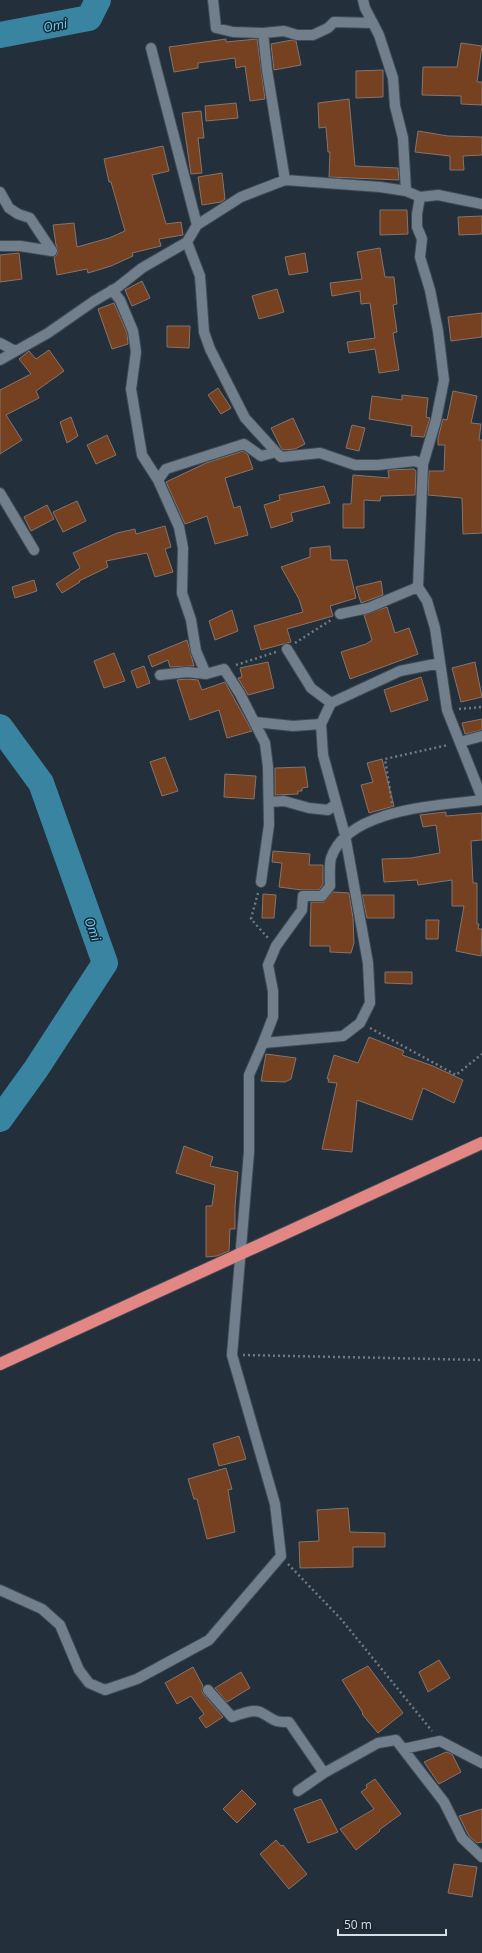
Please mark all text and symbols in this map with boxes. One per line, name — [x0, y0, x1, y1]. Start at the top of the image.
water label: Omi — [42, 14, 69, 36]
water label: Omi — [80, 915, 106, 944]
scale bar — [338, 1911, 446, 1937]
text: 50 m — [344, 1916, 372, 1933]

